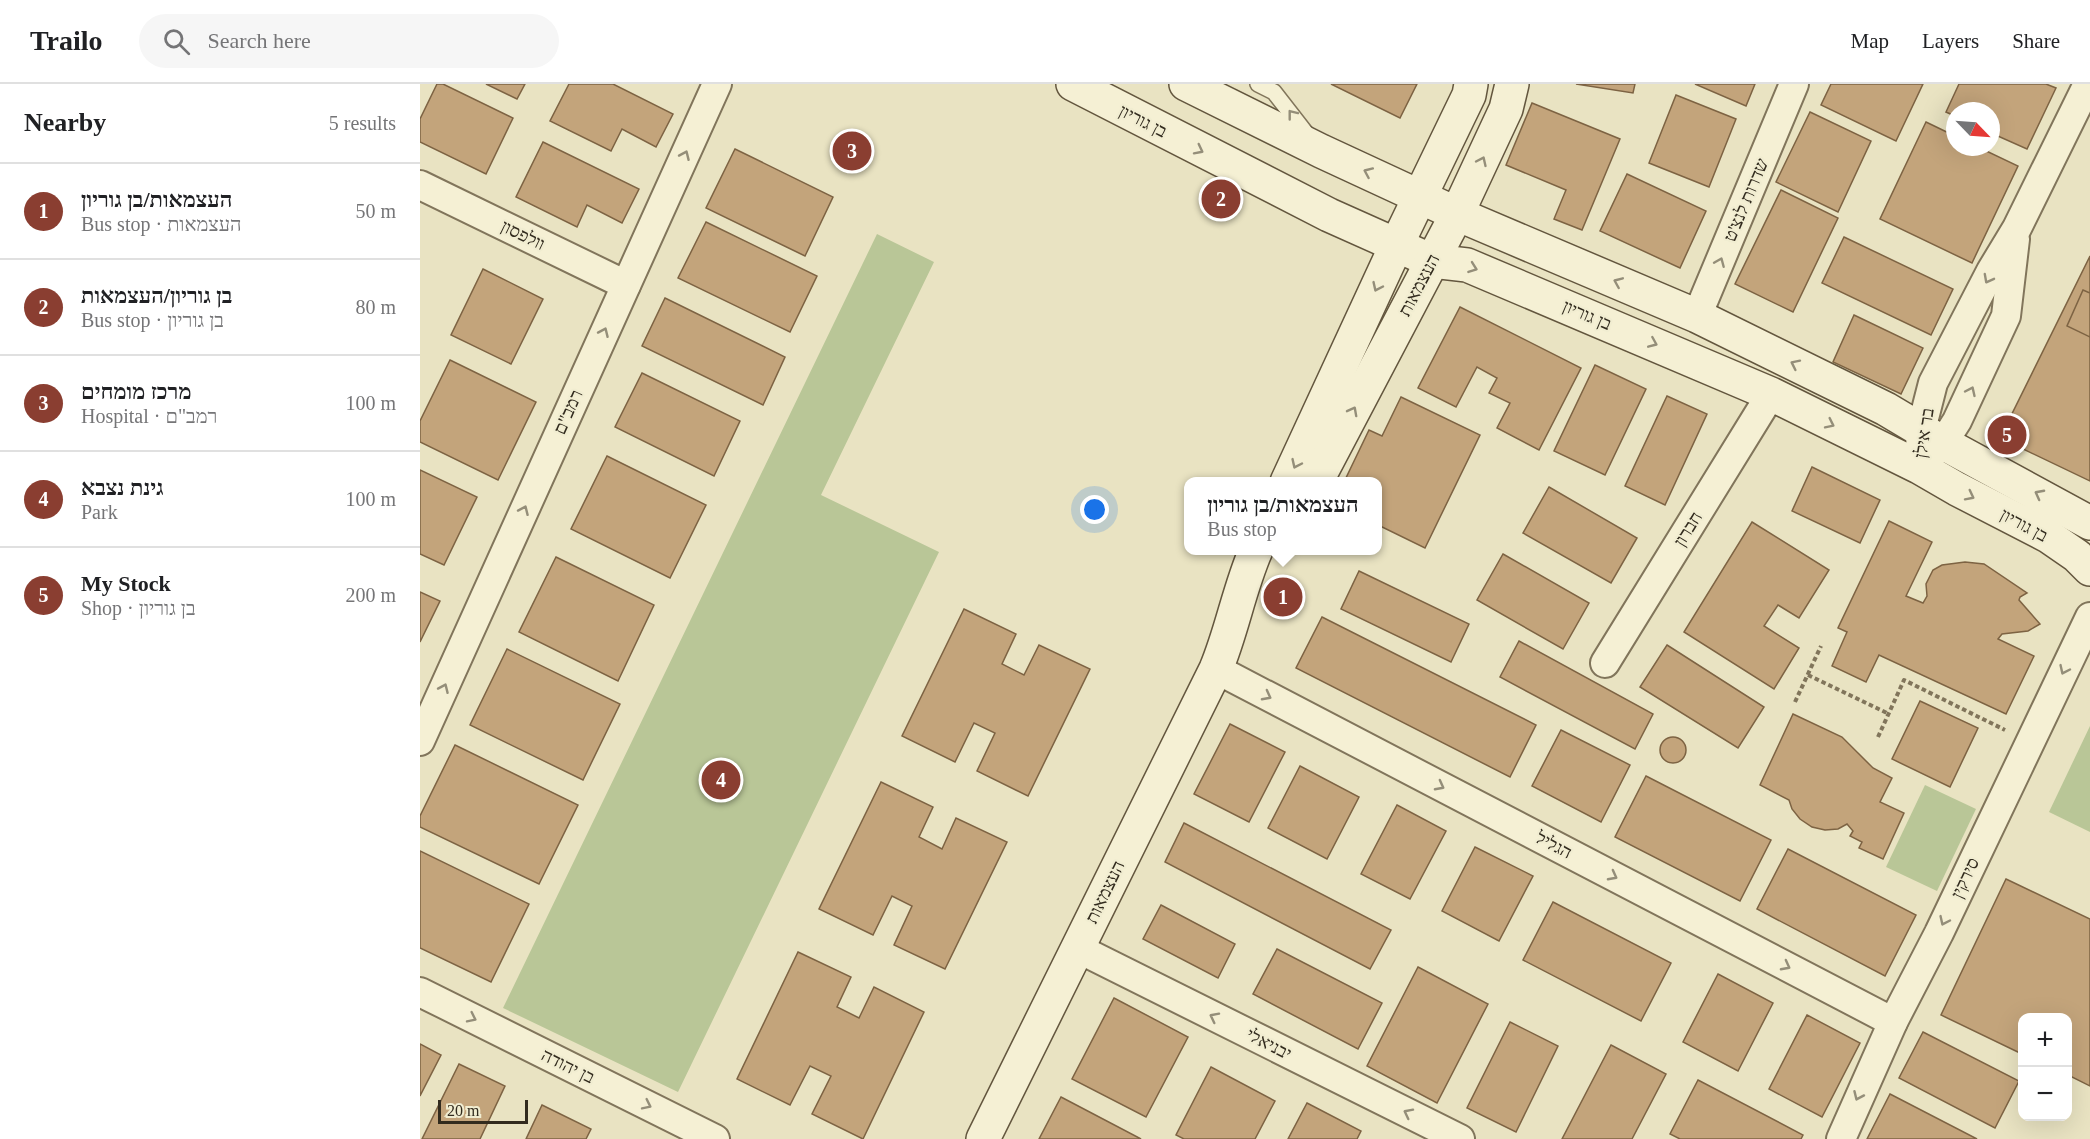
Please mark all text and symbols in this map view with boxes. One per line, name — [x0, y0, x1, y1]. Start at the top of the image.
search box — [139, 14, 559, 68]
text: Trailo — [30, 25, 103, 56]
icon: search — [160, 25, 193, 58]
text: Search here — [208, 28, 311, 53]
text: Map — [1851, 29, 1889, 53]
text: Layers — [1922, 29, 1979, 53]
text: Share — [2012, 29, 2060, 53]
street label: בן גוריון — [1116, 100, 1170, 142]
north arrow — [1946, 102, 2000, 156]
text: Nearby — [24, 108, 106, 137]
one-way arrow — [1288, 110, 1299, 121]
text: 5 results — [329, 112, 396, 134]
pin: 3 — [832, 128, 872, 174]
one-way arrow — [1193, 143, 1203, 154]
one-way arrow — [677, 150, 689, 161]
street label: שדרות לנצ'ט — [1720, 155, 1773, 244]
one-way arrow — [1475, 156, 1487, 167]
one-way arrow — [1363, 168, 1374, 180]
pin: 2 — [1202, 176, 1240, 222]
text: העצמאות/בן גוריון — [81, 187, 232, 212]
text: 1 — [39, 200, 49, 222]
text: 50 m — [355, 200, 396, 222]
text: Bus stop · העצמאות — [81, 213, 242, 235]
street label: וולפסון — [498, 216, 548, 254]
street label: העצמאות — [1394, 251, 1444, 319]
one-way arrow — [1713, 257, 1725, 268]
one-way arrow — [1467, 260, 1478, 273]
one-way arrow — [1984, 272, 1995, 283]
one-way arrow — [1614, 277, 1625, 289]
one-way arrow — [1373, 280, 1385, 291]
text: בן גוריון/העצמאות — [81, 283, 232, 308]
text: 2 — [39, 296, 49, 318]
text: 80 m — [355, 296, 396, 318]
street label: בן גוריון — [1560, 296, 1614, 334]
text: Bus stop · בן גוריון — [81, 309, 224, 331]
one-way arrow — [597, 328, 609, 339]
one-way arrow — [1646, 336, 1657, 348]
one-way arrow — [1791, 360, 1801, 371]
text: מרכז מומחים — [81, 379, 191, 404]
street label: רמב"ם — [549, 387, 587, 437]
one-way arrow — [1963, 387, 1975, 398]
text: 3 — [39, 392, 49, 414]
text: 100 m — [345, 392, 396, 414]
text: Hospital · רמב"ם — [81, 405, 217, 427]
street label: בר אילן — [1910, 406, 1938, 460]
one-way arrow — [1346, 407, 1357, 417]
pin: 5 — [1988, 412, 2026, 458]
one-way arrow — [1824, 416, 1835, 428]
one-way arrow — [1291, 457, 1303, 468]
text: גינת נצבא — [81, 475, 164, 500]
popup — [1184, 477, 1382, 555]
text: 4 — [39, 488, 49, 510]
text: 100 m — [345, 488, 396, 510]
one-way arrow — [1963, 489, 1974, 500]
one-way arrow — [2035, 490, 2045, 501]
text: העצמאות/בן גוריון — [1207, 492, 1359, 517]
your location — [1080, 495, 1109, 524]
text: Park — [81, 501, 118, 523]
street label: בן גוריון — [1997, 504, 2051, 546]
one-way arrow — [516, 505, 528, 516]
street label: חברון — [1670, 508, 1706, 550]
text: Bus stop — [1207, 518, 1277, 540]
text: My Stock — [81, 571, 171, 596]
pin: 1 — [1264, 574, 1302, 620]
text: 5 — [39, 584, 49, 606]
text: 200 m — [345, 584, 396, 606]
text: Shop · בן גוריון — [81, 597, 196, 619]
one-way arrow — [2060, 663, 2072, 674]
one-way arrow — [436, 683, 448, 694]
one-way arrow — [1261, 689, 1272, 700]
pin: 4 — [702, 758, 740, 802]
one-way arrow — [1434, 779, 1445, 790]
street label: הגליל — [1532, 827, 1575, 863]
street label: סירקין — [1947, 854, 1983, 902]
street label: העצמאות — [1081, 857, 1129, 927]
one-way arrow — [1607, 869, 1618, 880]
one-way arrow — [1940, 915, 1952, 926]
one-way arrow — [1780, 959, 1791, 970]
one-way arrow — [466, 1011, 477, 1022]
one-way arrow — [1210, 1012, 1221, 1024]
map controls — [2018, 1013, 2072, 1121]
button: + — [2018, 1013, 2072, 1067]
street label: יבניאלי — [1243, 1024, 1295, 1064]
street label: בן יהודה — [538, 1045, 598, 1087]
button: − — [2018, 1067, 2072, 1121]
one-way arrow — [1854, 1090, 1866, 1101]
scale bar — [438, 1097, 528, 1124]
one-way arrow — [641, 1098, 651, 1109]
text: 20 m — [447, 1102, 479, 1119]
one-way arrow — [1403, 1109, 1414, 1120]

